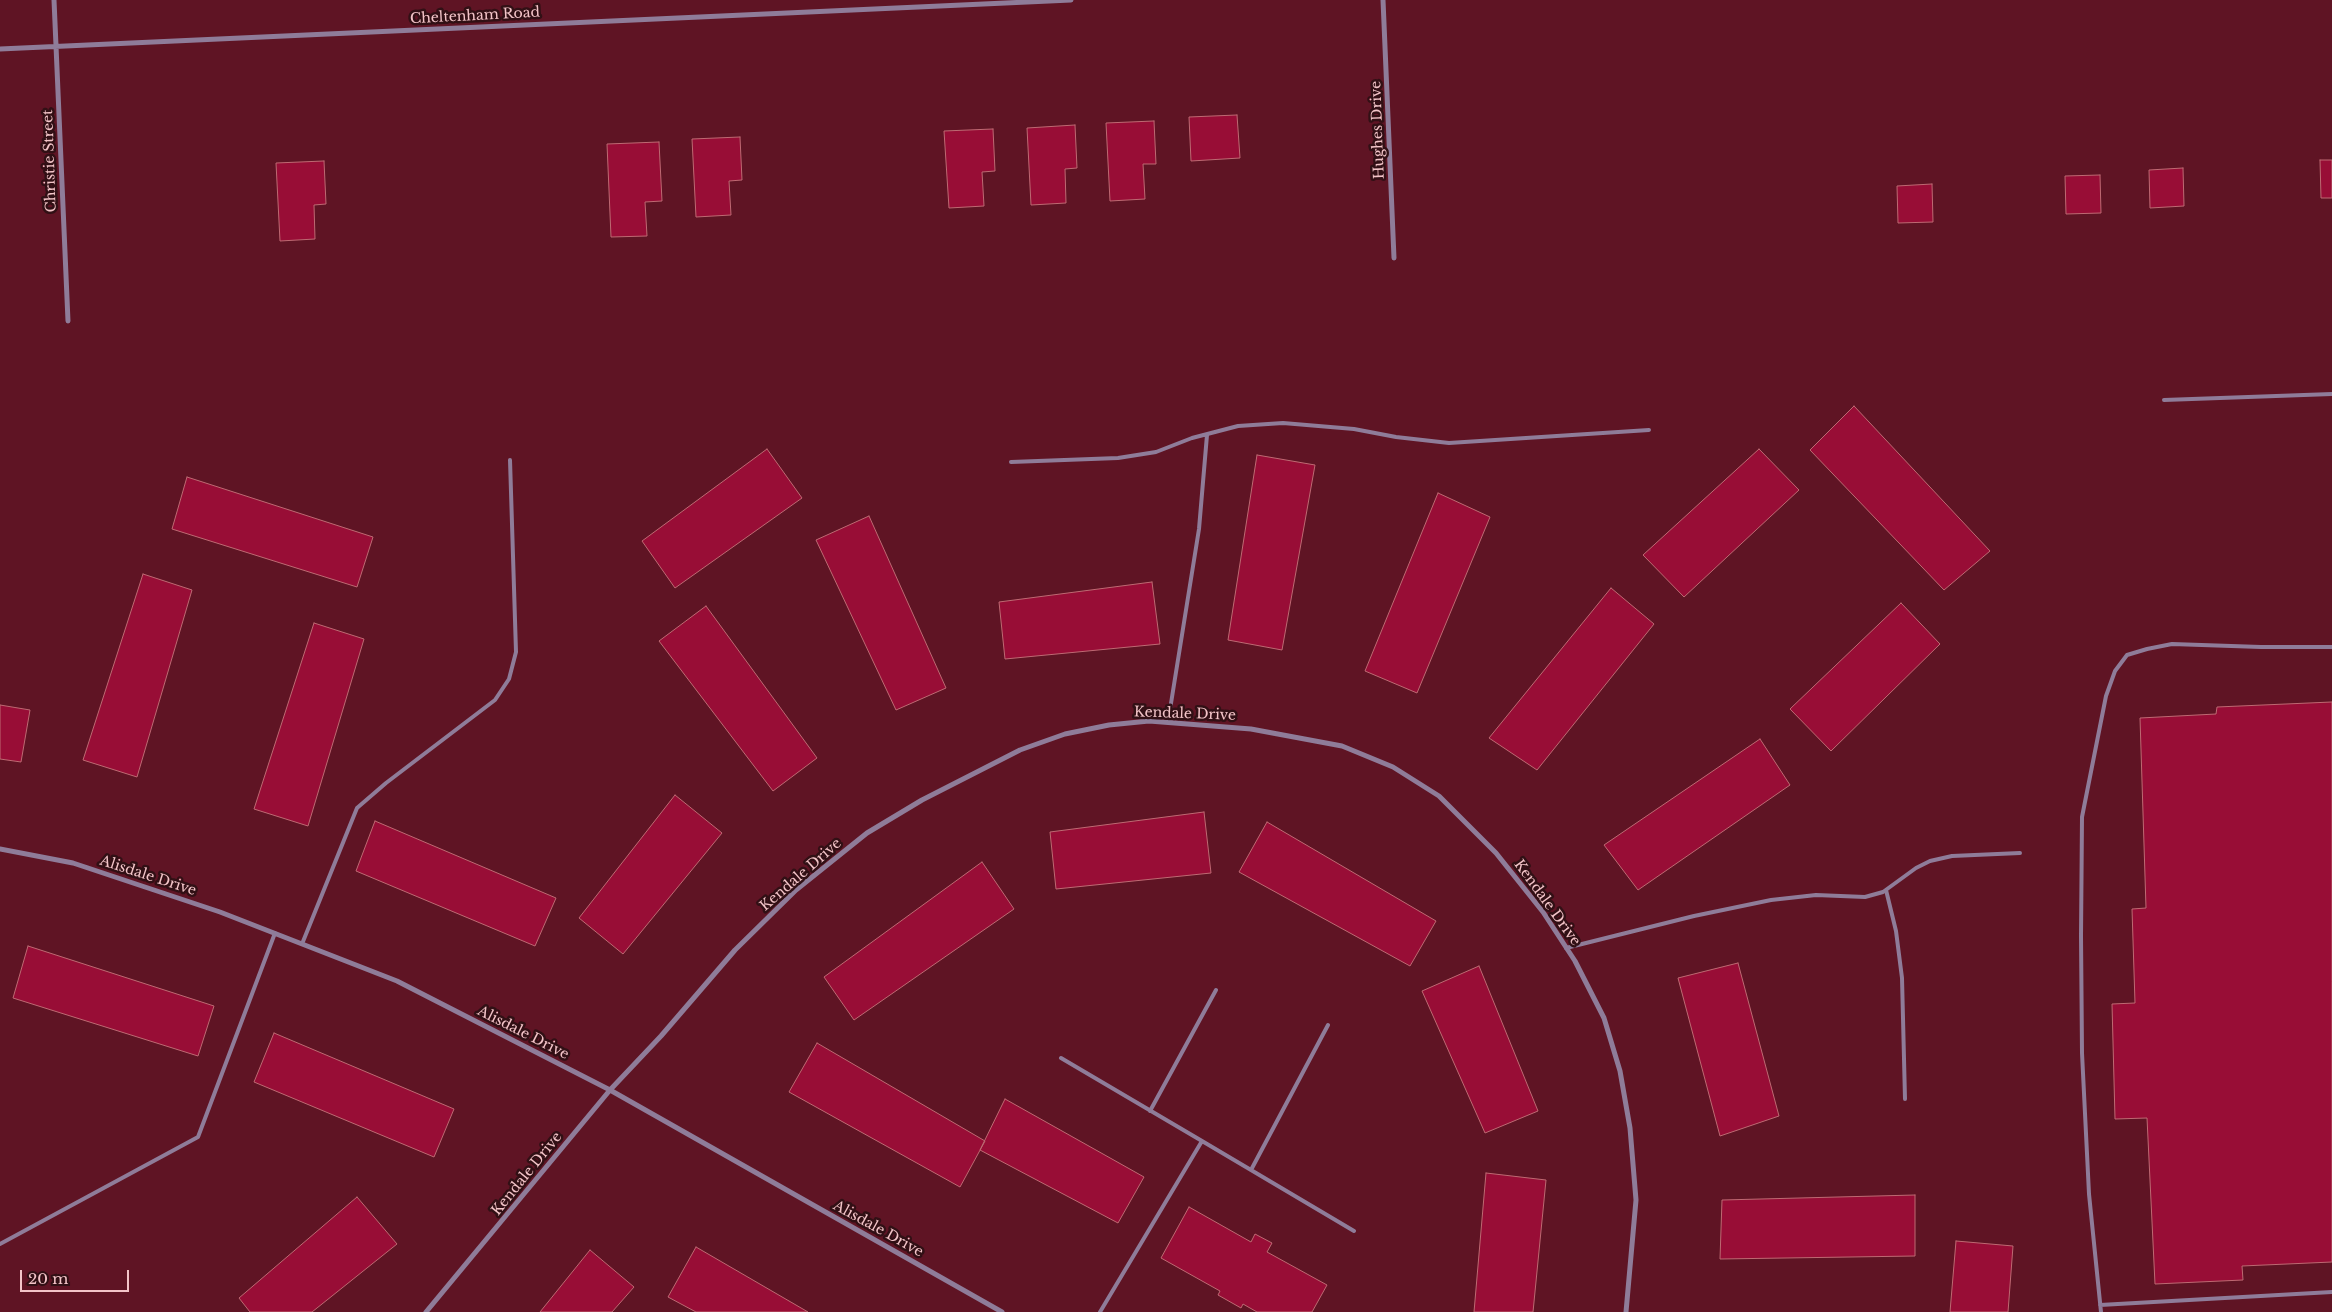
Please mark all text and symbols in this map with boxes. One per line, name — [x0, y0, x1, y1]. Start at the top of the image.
street label: Cheltenham Road — [410, 4, 540, 28]
street label: Hughes Drive — [1368, 80, 1388, 180]
street label: Christie Street — [40, 109, 60, 213]
street label: Kendale Drive — [1134, 704, 1236, 724]
street label: Kendale Drive — [757, 835, 845, 915]
street label: Alisdale Drive — [98, 853, 198, 899]
street label: Kendale Drive — [1510, 857, 1584, 949]
street label: Alisdale Drive — [475, 1003, 571, 1063]
street label: Kendale Drive — [488, 1129, 566, 1219]
street label: Alisdale Drive — [830, 1197, 926, 1261]
scale bar — [22, 1260, 131, 1292]
text: 20 m — [28, 1269, 68, 1288]

